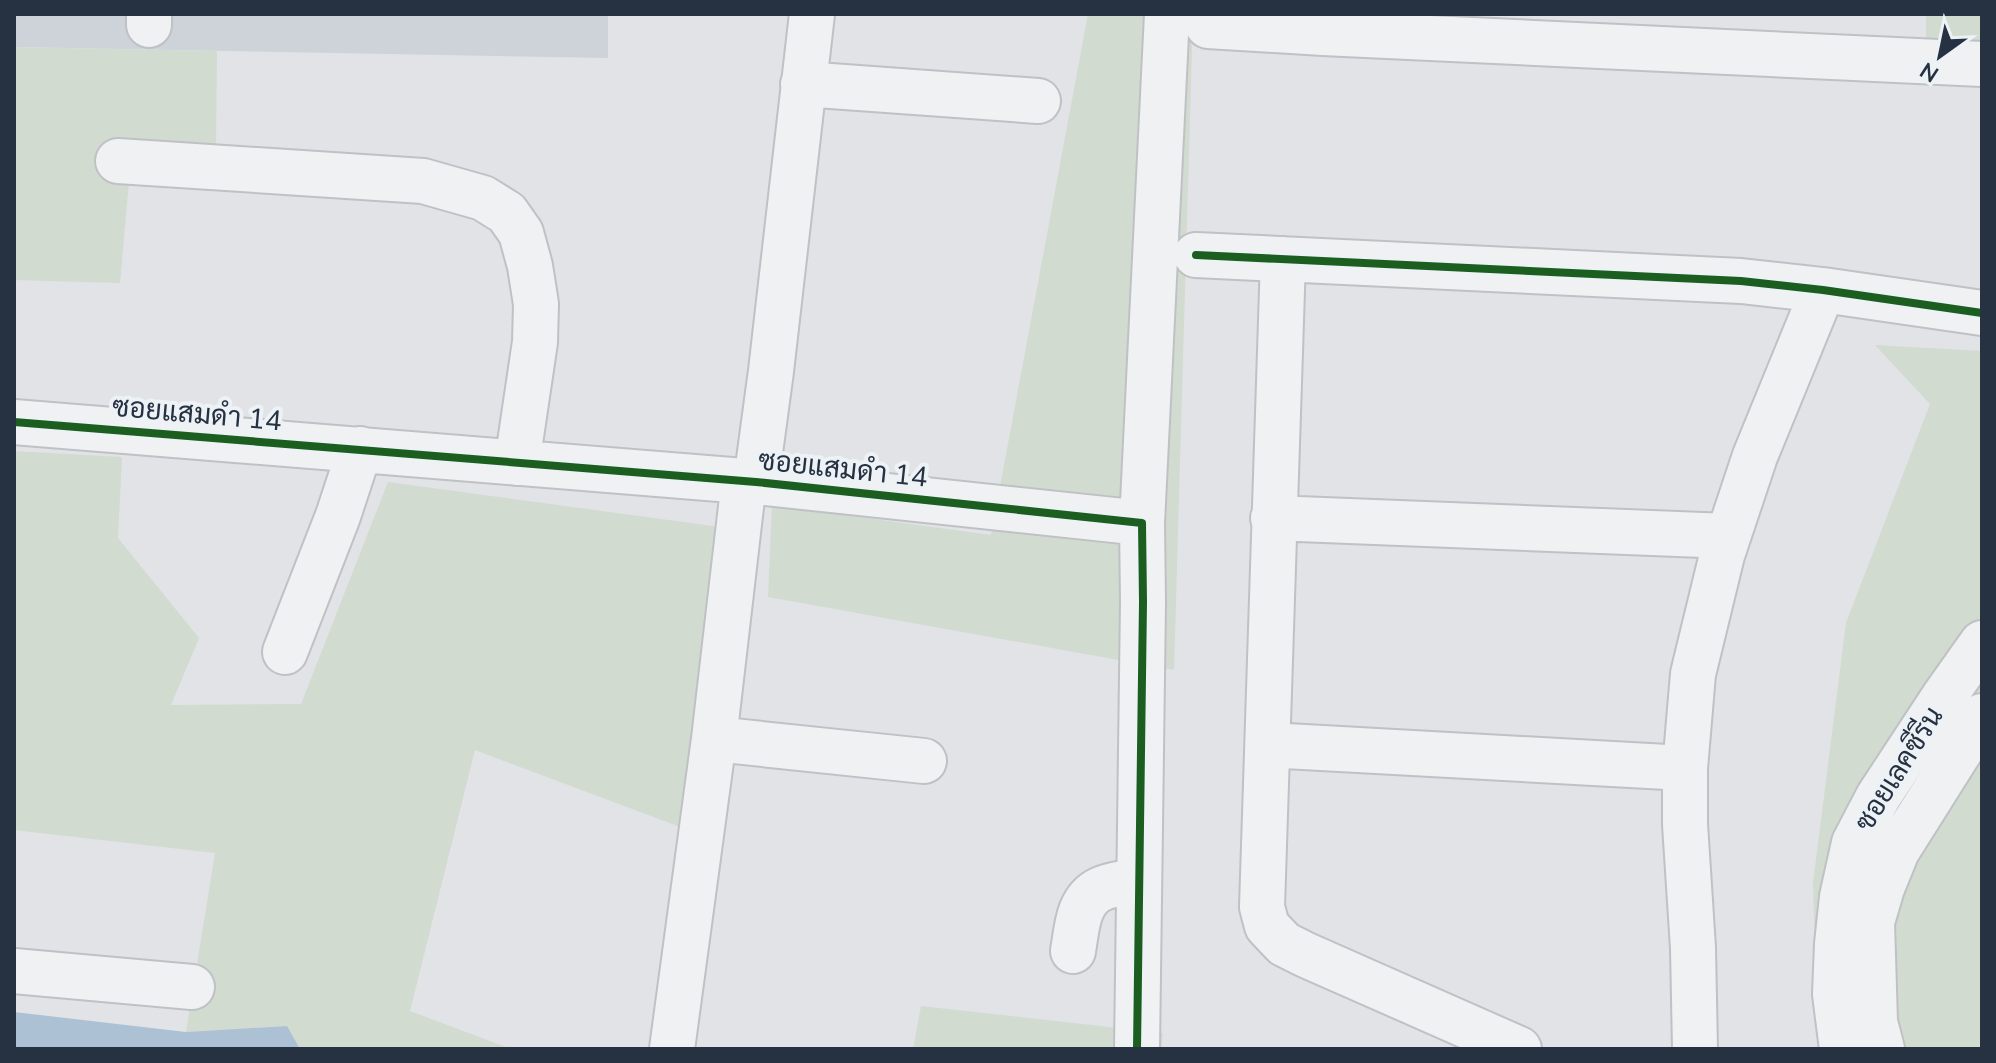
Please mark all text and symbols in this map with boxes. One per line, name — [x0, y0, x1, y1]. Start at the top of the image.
north arrow — [1900, 16, 1980, 96]
text: N — [1915, 55, 1945, 89]
street label: ซอยแสมดำ 14 — [111, 388, 283, 440]
street label: ซอยแสมดำ 14 — [756, 441, 930, 497]
street label: ซอยเลคซีรีน — [1846, 700, 1952, 838]

